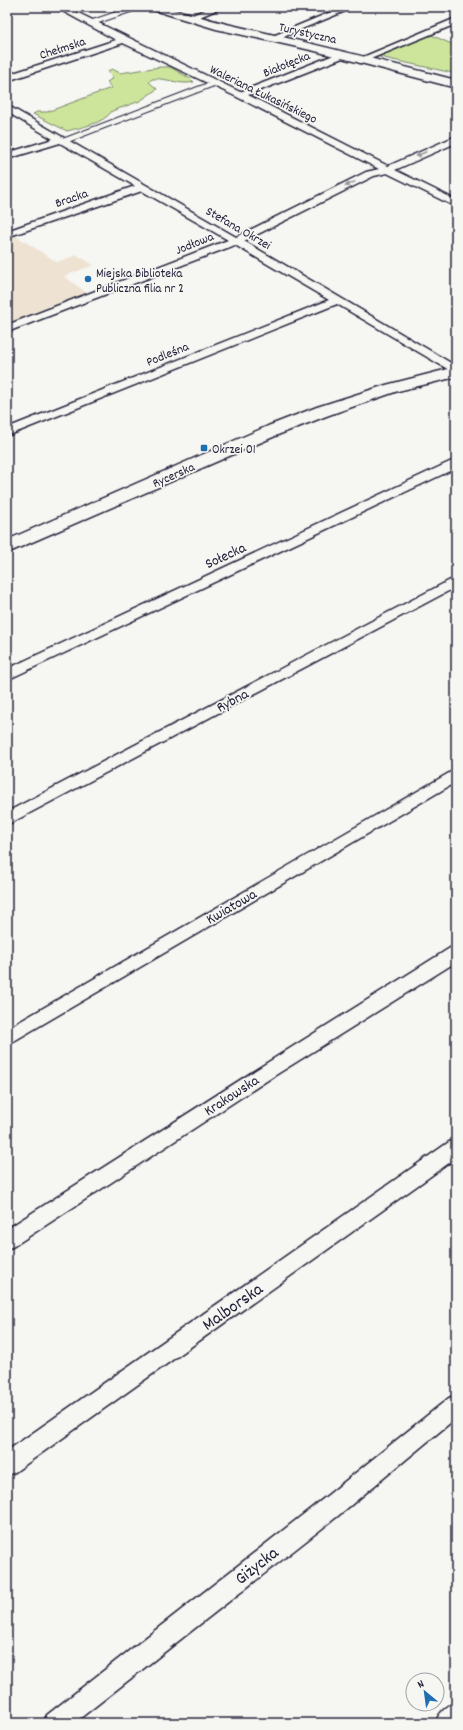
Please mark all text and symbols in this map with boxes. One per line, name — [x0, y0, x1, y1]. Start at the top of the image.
street label: Turystyczna — [277, 19, 339, 50]
street label: Chełmska — [37, 33, 89, 66]
street label: Białołęcka — [260, 47, 314, 83]
street label: Waleriana Łukasińskiego — [206, 61, 320, 130]
one-way arrow — [416, 151, 427, 157]
one-way arrow — [345, 181, 356, 187]
street label: Bracka — [53, 185, 92, 214]
street label: Stefana Okrzei — [202, 203, 274, 256]
street label: Jodłowa — [173, 228, 218, 261]
place label: Miejska Biblioteka Publiczna filia nr 2 — [96, 265, 184, 299]
marker: Miejska Biblioteka Publiczna filia nr 2 — [83, 274, 93, 284]
street label: Podleśna — [144, 338, 193, 372]
place label: Okrzei 01 — [212, 441, 256, 460]
marker: Okrzei 01 — [199, 443, 209, 453]
street label: Rycerska — [150, 458, 199, 494]
street label: Sołecka — [202, 537, 251, 576]
street label: Rybna — [213, 684, 254, 719]
street label: Kwiatowa — [203, 884, 262, 931]
street label: Krakowska — [200, 1070, 265, 1123]
street label: Malborska — [198, 1278, 269, 1338]
street label: Giżycka — [230, 1542, 285, 1592]
north arrow — [405, 1672, 445, 1712]
text: N — [415, 1676, 428, 1693]

